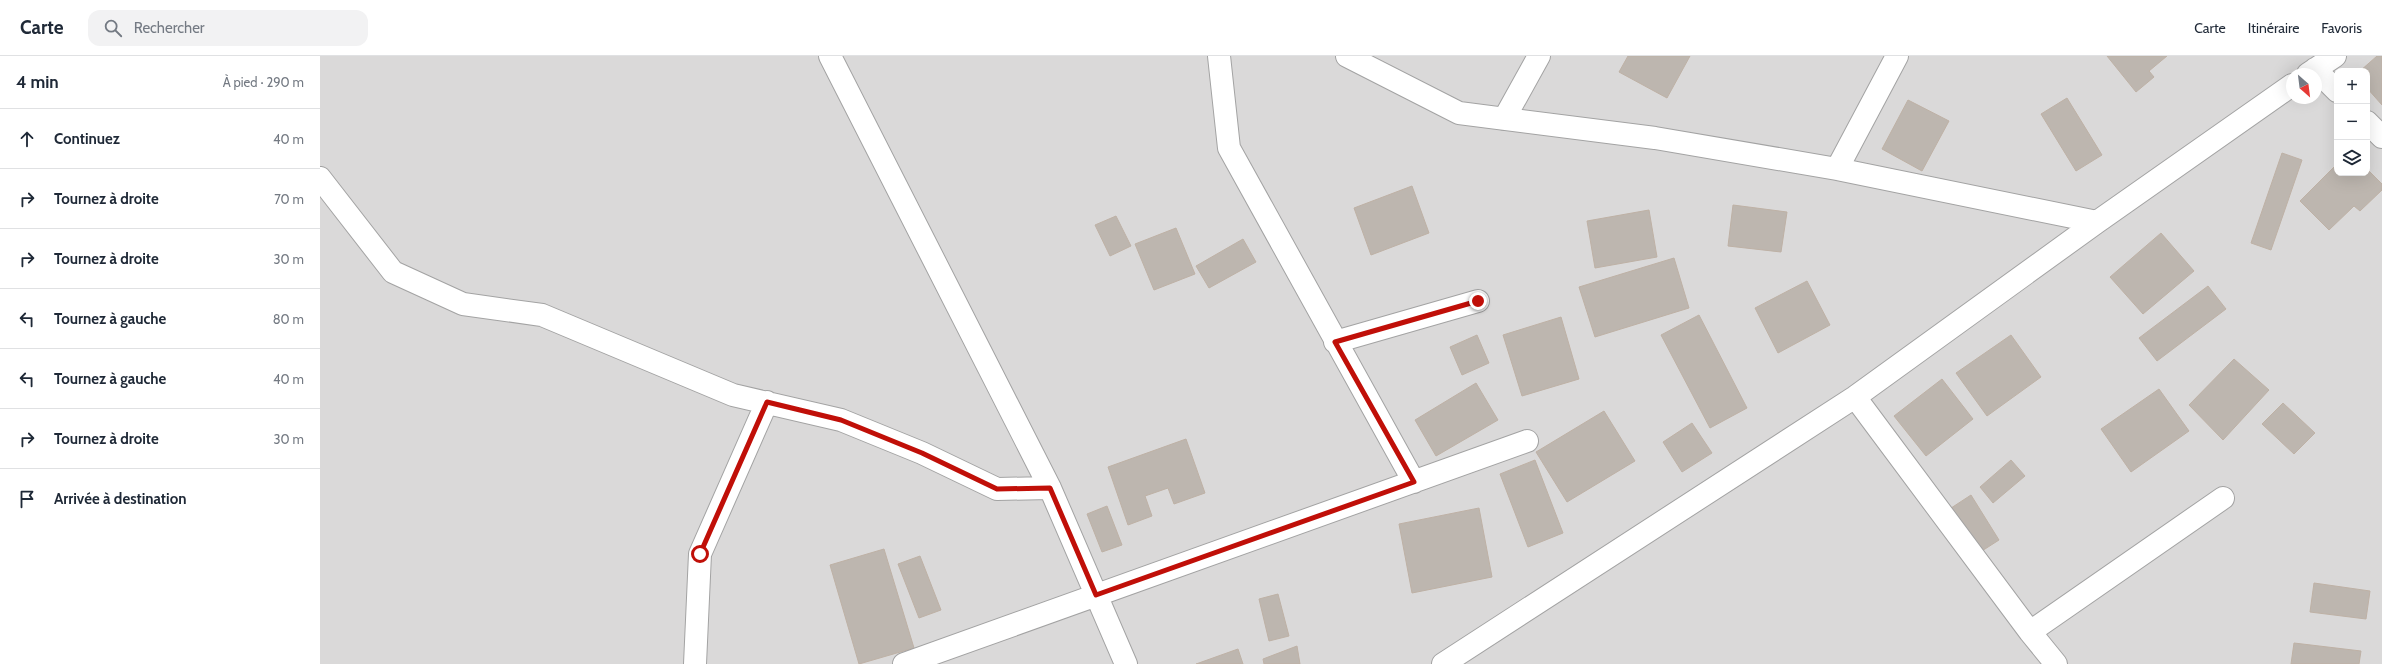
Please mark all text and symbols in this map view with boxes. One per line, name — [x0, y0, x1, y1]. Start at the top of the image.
search box — [88, 10, 368, 46]
text: Carte — [20, 16, 64, 39]
icon: search — [102, 17, 124, 39]
text: Rechercher — [134, 19, 205, 37]
text: Carte — [2194, 19, 2226, 37]
text: Itinéraire — [2248, 19, 2299, 37]
text: Favoris — [2321, 19, 2362, 37]
north arrow — [2286, 68, 2322, 104]
map controls — [2334, 68, 2370, 176]
button: + — [2334, 68, 2370, 104]
text: 4 min — [16, 72, 59, 92]
text: À pied · 290 m — [223, 74, 304, 90]
button: − — [2334, 104, 2370, 140]
icon: ahead — [16, 128, 38, 150]
text: Continuez — [54, 130, 120, 148]
text: 40 m — [273, 131, 304, 147]
button: layers — [2334, 140, 2370, 176]
icon: right — [16, 188, 38, 210]
text: Tournez à droite — [54, 190, 159, 208]
text: 70 m — [274, 191, 304, 207]
icon: right — [16, 248, 38, 270]
text: Tournez à droite — [54, 250, 159, 268]
text: 30 m — [274, 251, 304, 267]
route end — [1469, 292, 1487, 310]
icon: left — [16, 308, 38, 330]
text: Tournez à gauche — [54, 310, 166, 328]
text: 80 m — [273, 311, 304, 327]
icon: left — [16, 368, 38, 390]
text: Tournez à gauche — [54, 370, 166, 388]
text: 40 m — [273, 371, 304, 387]
icon: right — [16, 428, 38, 450]
text: Tournez à droite — [54, 430, 159, 448]
text: 30 m — [274, 431, 304, 447]
icon: arrive — [16, 488, 38, 510]
text: Arrivée à destination — [54, 490, 186, 508]
route start — [691, 545, 709, 563]

